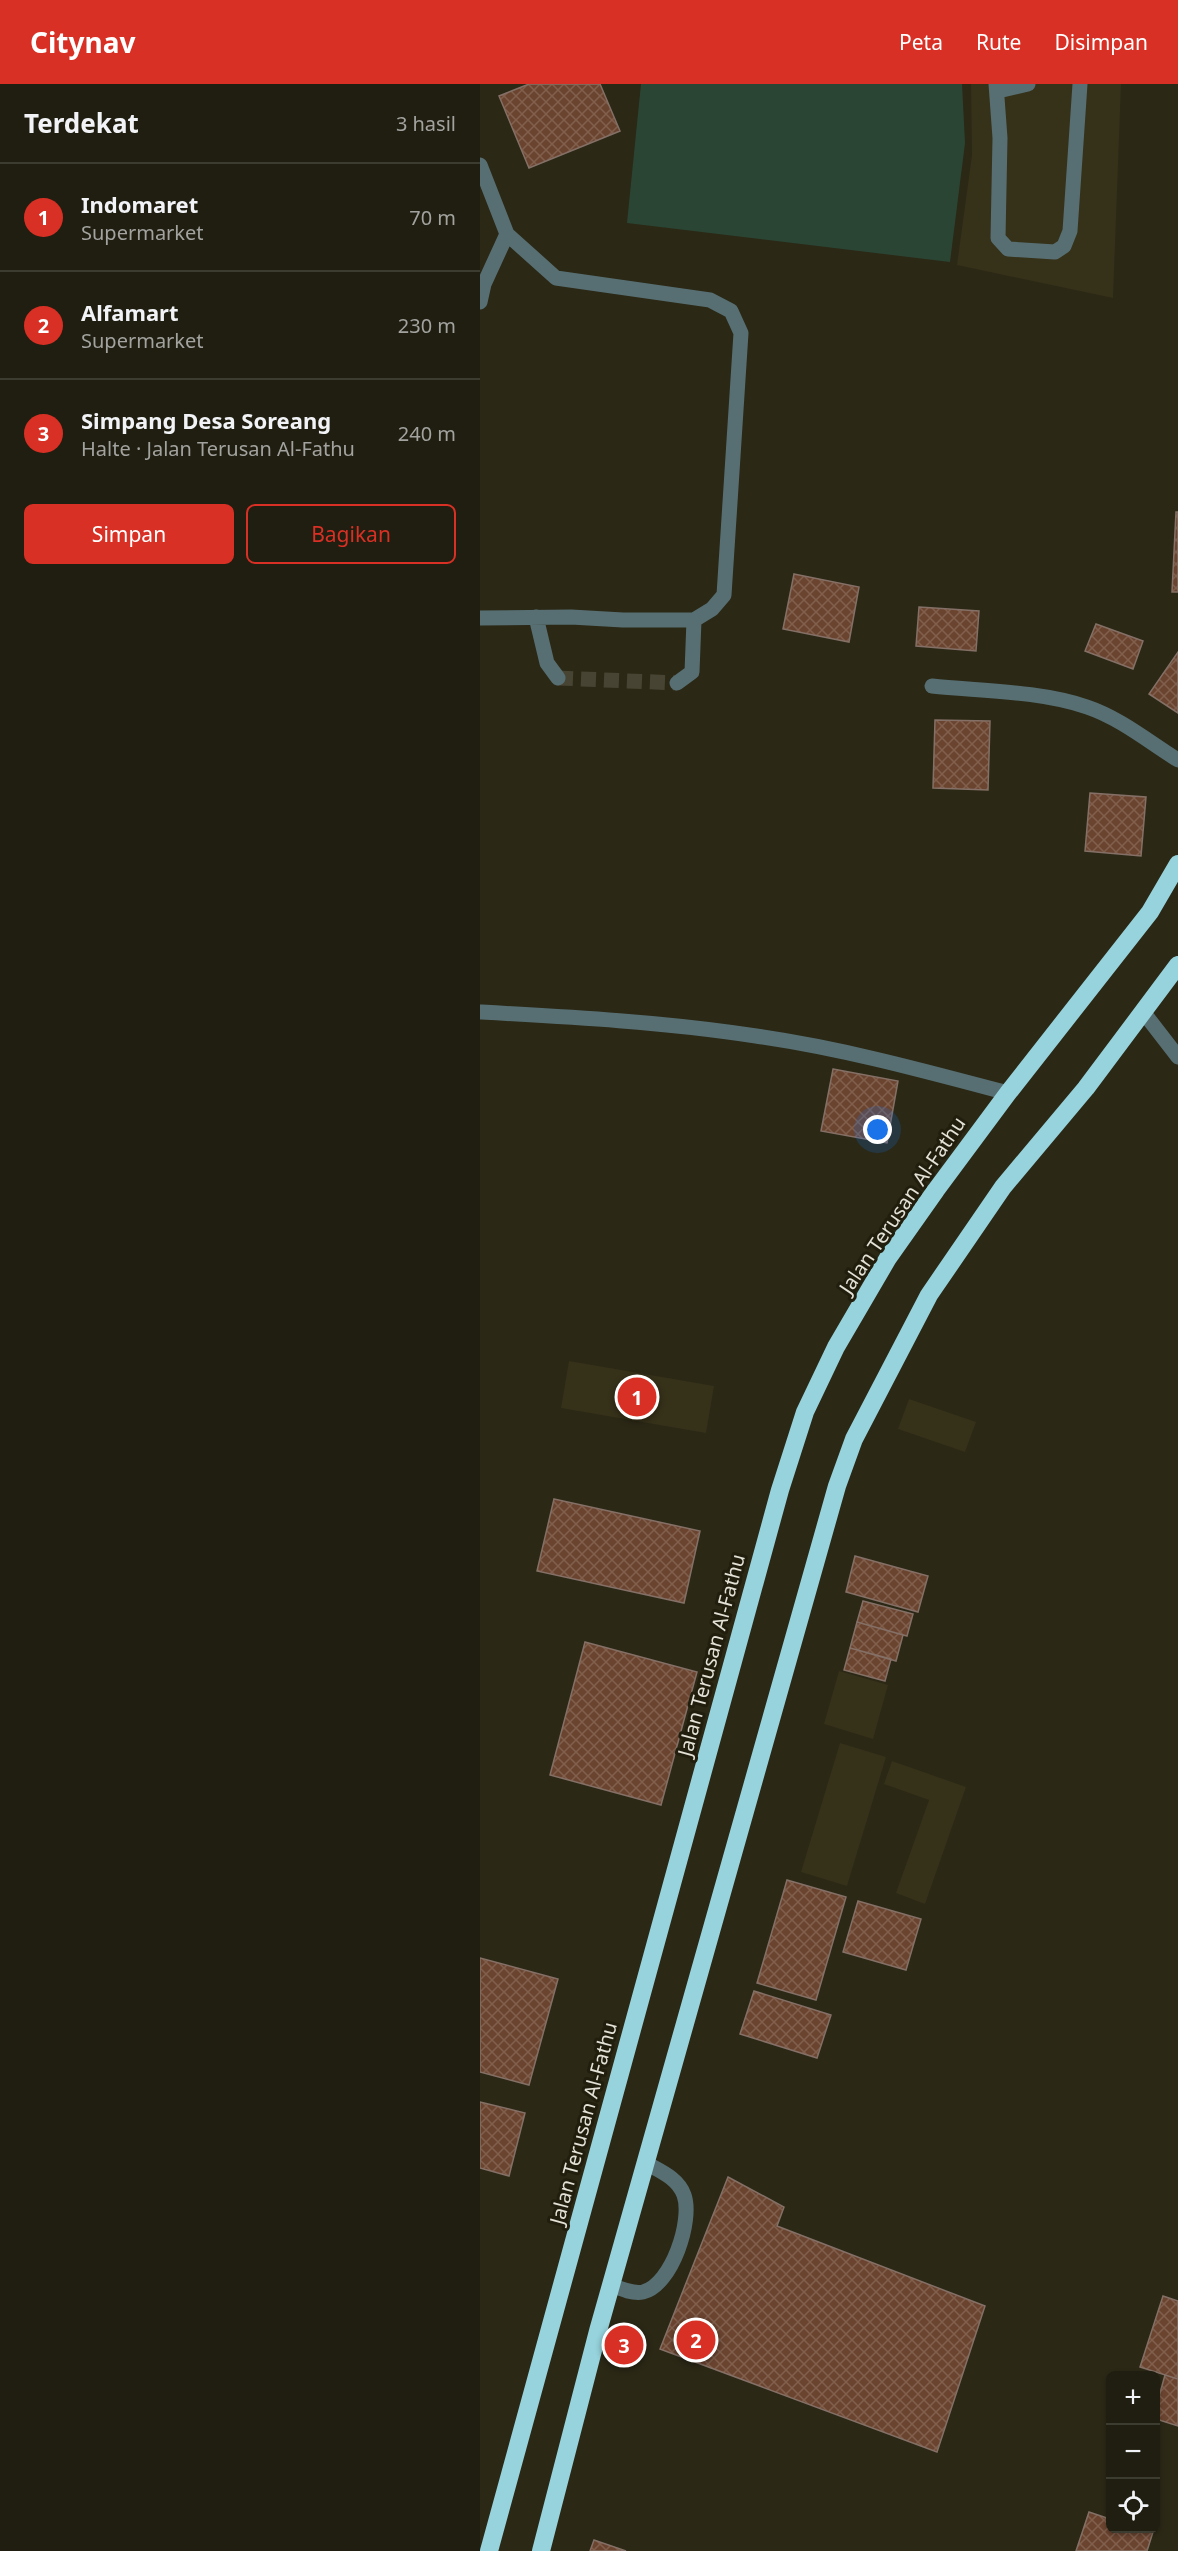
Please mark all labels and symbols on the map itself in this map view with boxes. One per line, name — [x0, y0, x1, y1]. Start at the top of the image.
street label: Jalan Terusan Al-Fathu — [831, 1111, 971, 1301]
your location — [863, 1115, 892, 1144]
pin: 1 — [618, 1374, 656, 1420]
street label: Jalan Terusan Al-Fathu — [670, 1551, 751, 1761]
street label: Jalan Terusan Al-Fathu — [542, 2019, 623, 2229]
pin: 2 — [676, 2318, 716, 2362]
pin: 3 — [604, 2322, 644, 2368]

